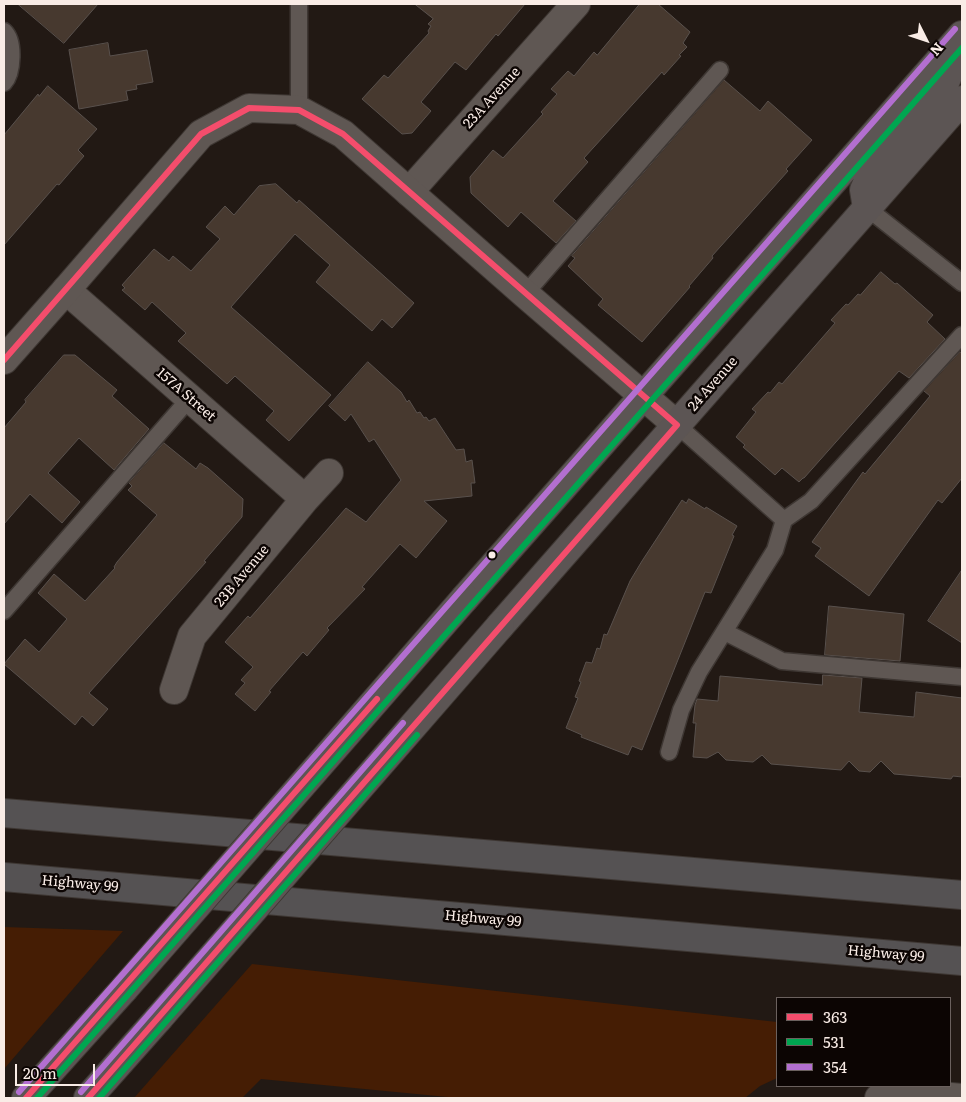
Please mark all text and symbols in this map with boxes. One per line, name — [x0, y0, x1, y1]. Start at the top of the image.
north arrow — [901, 15, 951, 65]
text: N — [926, 39, 949, 61]
street label: 23A Avenue — [460, 64, 524, 132]
street label: 24 Avenue — [685, 353, 741, 415]
street label: 157A Street — [153, 365, 219, 425]
street label: 23B Avenue — [211, 542, 273, 610]
unlabelled marker — [487, 550, 497, 560]
street label: Highway 99 — [41, 872, 119, 896]
street label: Highway 99 — [444, 907, 522, 931]
street label: Highway 99 — [847, 942, 925, 966]
legend — [776, 997, 951, 1087]
text: 363 — [823, 1005, 847, 1028]
text: 531 — [823, 1030, 845, 1053]
scale bar — [18, 1054, 98, 1086]
text: 354 — [823, 1055, 847, 1078]
text: 20 m — [23, 1061, 57, 1084]

